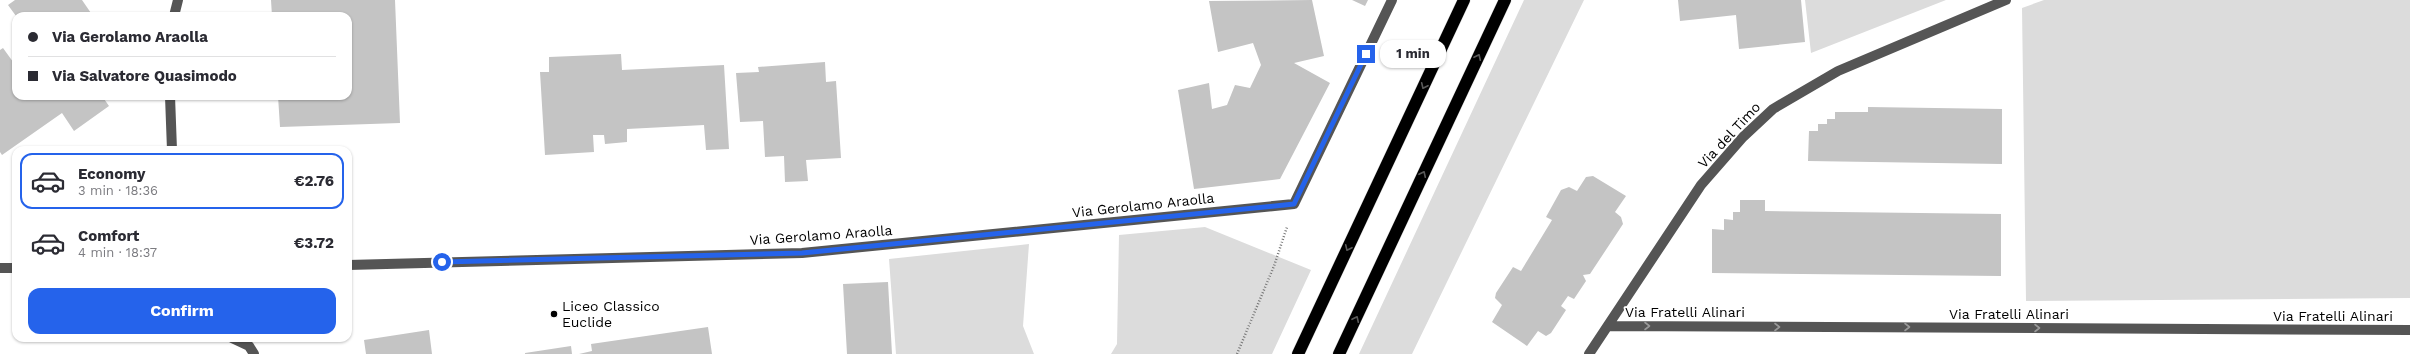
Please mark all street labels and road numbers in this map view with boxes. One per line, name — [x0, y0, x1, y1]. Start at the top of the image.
street label: Via del Timo — [1695, 99, 1763, 171]
street label: Via Gerolamo Araolla — [1071, 190, 1215, 220]
street label: Via Gerolamo Araolla — [749, 222, 893, 248]
street label: Via Fratelli Alinari — [1625, 304, 1745, 320]
street label: Via Fratelli Alinari — [1949, 306, 2069, 322]
street label: Via Fratelli Alinari — [2273, 308, 2393, 324]

